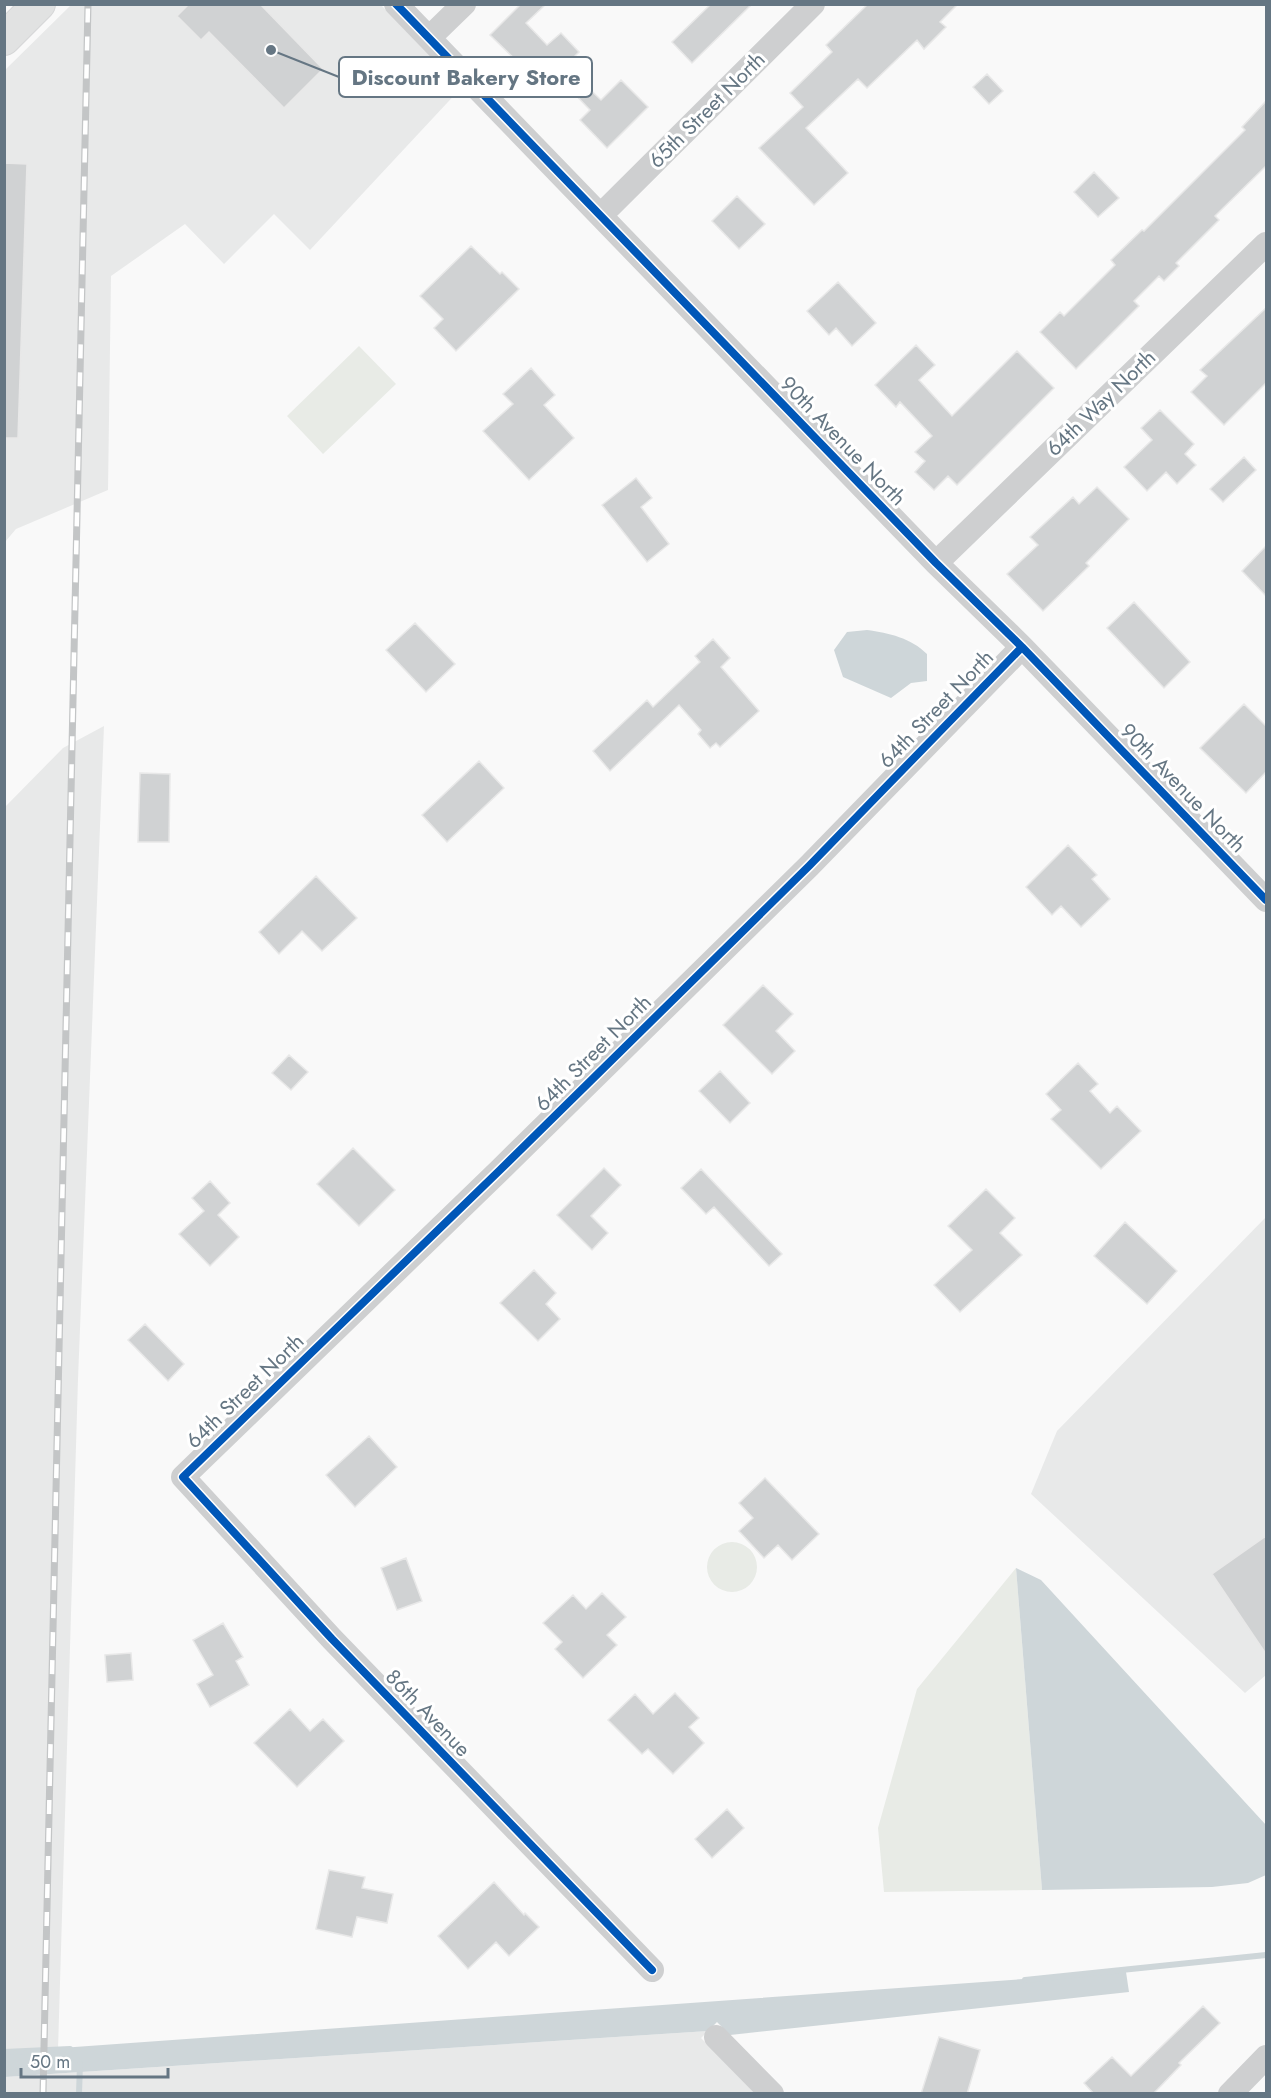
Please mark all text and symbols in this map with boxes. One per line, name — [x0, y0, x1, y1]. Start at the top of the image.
street label: 65th Street North — [642, 45, 772, 175]
callout: Discount Bakery Store — [339, 57, 592, 97]
text: Discount Bakery Store — [351, 61, 581, 93]
street label: 64th Way North — [1040, 343, 1162, 463]
street label: 90th Avenue North — [773, 370, 913, 512]
street label: 64th Street North — [872, 643, 1000, 775]
street label: 90th Avenue North — [1113, 717, 1253, 859]
street label: 64th Street North — [528, 988, 658, 1118]
street label: 64th Street North — [179, 1327, 311, 1455]
street label: 86th Avenue — [379, 1663, 478, 1764]
scale bar — [21, 2041, 168, 2079]
text: 50 m — [30, 2049, 70, 2075]

